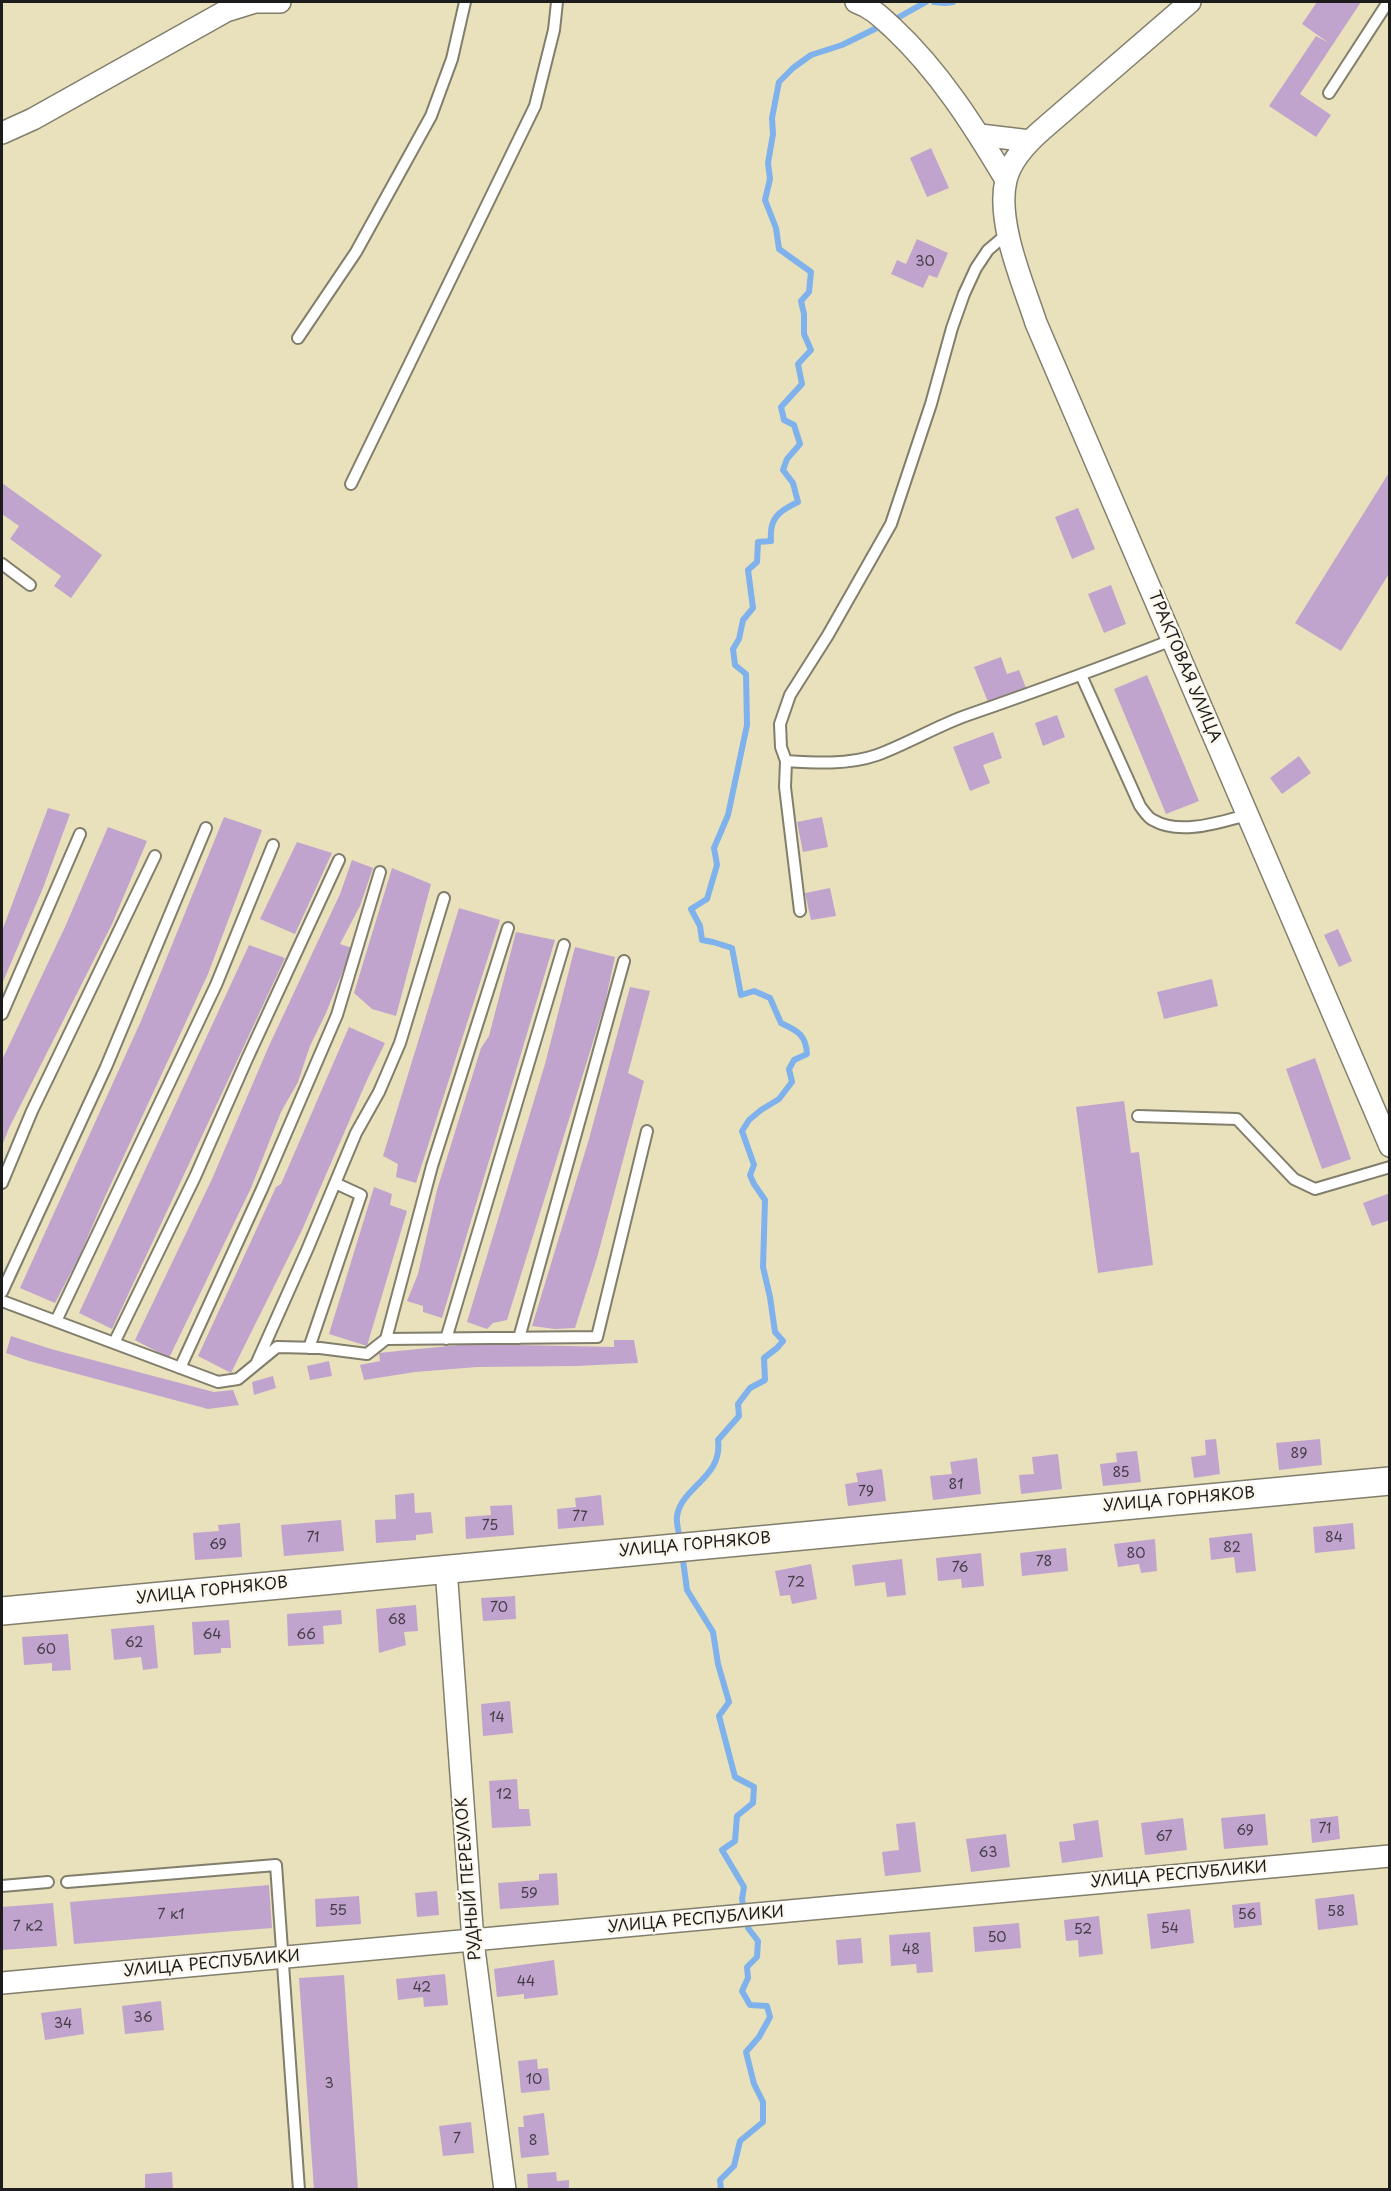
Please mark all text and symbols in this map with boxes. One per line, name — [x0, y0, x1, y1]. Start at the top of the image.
house number: 30 — [915, 254, 935, 270]
street label: ТРАКТОВАЯ УЛИЦА — [1143, 588, 1225, 746]
house number: 89 — [1291, 1446, 1307, 1462]
house number: 85 — [1112, 1465, 1130, 1481]
house number: 81 — [949, 1477, 963, 1493]
house number: 79 — [858, 1484, 874, 1500]
street label: УЛИЦА ГОРНЯКОВ — [1102, 1484, 1256, 1516]
house number: 77 — [572, 1509, 588, 1525]
house number: 75 — [482, 1518, 498, 1534]
street label: УЛИЦА ГОРНЯКОВ — [618, 1529, 772, 1561]
house number: 71 — [306, 1530, 320, 1546]
house number: 84 — [1325, 1530, 1343, 1546]
house number: 69 — [209, 1537, 227, 1553]
house number: 82 — [1223, 1540, 1241, 1556]
house number: 80 — [1127, 1546, 1145, 1562]
house number: 78 — [1036, 1554, 1052, 1570]
house number: 76 — [952, 1560, 968, 1576]
street label: УЛИЦА ГОРНЯКОВ — [135, 1573, 289, 1609]
house number: 72 — [787, 1575, 805, 1591]
house number: 70 — [490, 1600, 508, 1616]
house number: 68 — [388, 1612, 406, 1628]
house number: 64 — [202, 1627, 222, 1643]
house number: 66 — [296, 1627, 316, 1643]
house number: 62 — [125, 1635, 143, 1651]
house number: 60 — [36, 1642, 56, 1658]
house number: 14 — [489, 1710, 505, 1726]
house number: 12 — [496, 1787, 512, 1803]
street label: РУДНЫЙ ПЕРЕУЛОК — [452, 1797, 486, 1961]
house number: 71 — [1318, 1821, 1332, 1837]
house number: 69 — [1236, 1823, 1254, 1839]
house number: 67 — [1155, 1829, 1173, 1845]
house number: 63 — [979, 1845, 997, 1861]
street label: УЛИЦА РЕСПУБЛИКИ — [1090, 1858, 1268, 1892]
house number: 59 — [520, 1886, 538, 1902]
house number: 55 — [329, 1903, 347, 1919]
street label: УЛИЦА РЕСПУБЛИКИ — [607, 1903, 785, 1937]
house number: 58 — [1327, 1904, 1345, 1920]
house number: 7 к1 — [157, 1907, 185, 1923]
house number: 56 — [1238, 1907, 1256, 1923]
house number: 7 к2 — [13, 1919, 43, 1935]
house number: 54 — [1161, 1921, 1179, 1937]
house number: 52 — [1074, 1922, 1092, 1938]
house number: 50 — [987, 1930, 1007, 1946]
house number: 48 — [902, 1942, 920, 1958]
street label: УЛИЦА РЕСПУБЛИКИ — [123, 1947, 301, 1981]
house number: 44 — [517, 1974, 535, 1990]
house number: 42 — [413, 1980, 431, 1996]
house number: 36 — [133, 2010, 153, 2026]
house number: 34 — [54, 2016, 72, 2032]
house number: 10 — [526, 2072, 542, 2088]
house number: 3 — [324, 2076, 334, 2092]
house number: 7 — [453, 2131, 461, 2147]
house number: 8 — [529, 2133, 537, 2149]

